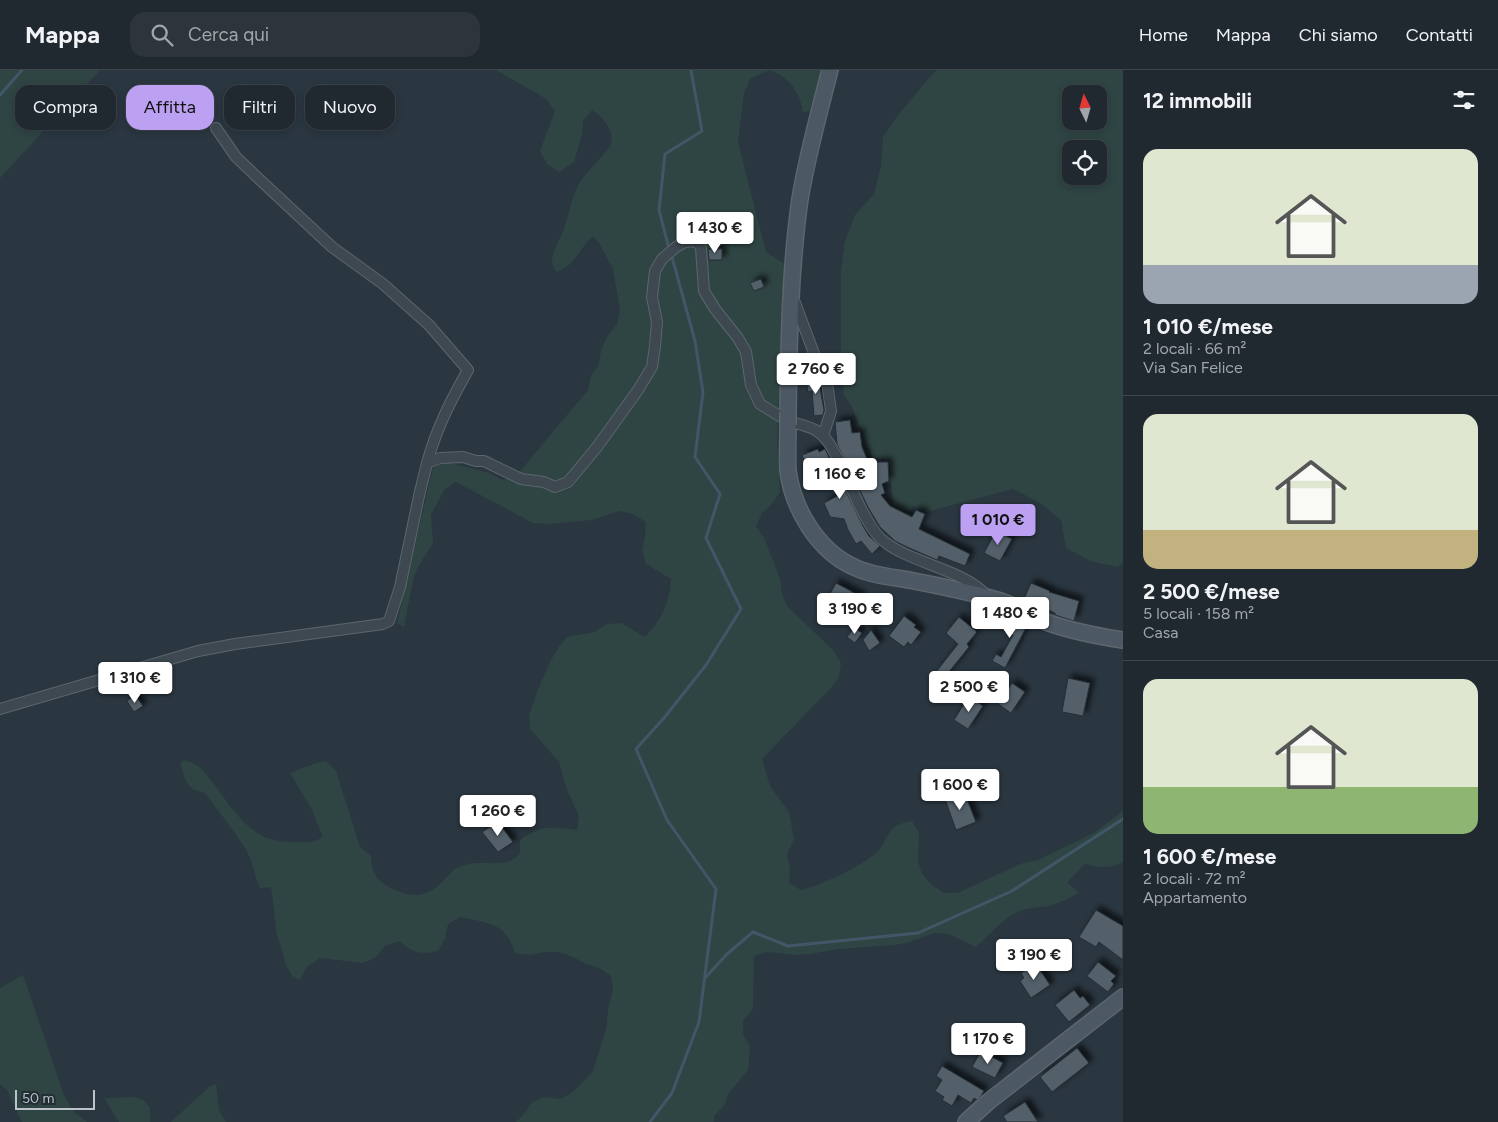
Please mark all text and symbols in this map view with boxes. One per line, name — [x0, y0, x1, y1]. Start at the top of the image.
search box — [130, 12, 480, 57]
text: Mappa — [25, 20, 100, 49]
icon: search — [148, 21, 176, 49]
text: Cerca qui — [188, 23, 269, 46]
text: Home — [1139, 24, 1188, 46]
text: Mappa — [1216, 24, 1271, 46]
text: Chi siamo — [1299, 24, 1378, 46]
text: Contatti — [1406, 24, 1473, 46]
chip: Compra — [15, 85, 116, 130]
chip: Affitta — [126, 85, 214, 130]
chip: Filtri — [224, 85, 295, 130]
chip: Nuovo — [305, 85, 395, 130]
north arrow — [1062, 85, 1108, 130]
map controls — [1062, 85, 1107, 185]
icon: filters — [1450, 86, 1478, 114]
text: 12 immobili — [1143, 88, 1252, 113]
button: locate — [1062, 140, 1107, 185]
icon: home — [1266, 181, 1356, 271]
pin: 1 430 € — [669, 212, 761, 254]
text: 1 430 € — [688, 218, 742, 237]
text: 1 010 €/mese — [1143, 314, 1273, 339]
text: 2 locali · 66 m² — [1143, 339, 1246, 358]
pin: 2 760 € — [770, 352, 862, 395]
text: Via San Felice — [1143, 358, 1243, 377]
text: 2 760 € — [788, 359, 844, 378]
icon: home — [1266, 447, 1356, 537]
pin: 1 160 € — [794, 458, 886, 500]
text: 1 160 € — [814, 464, 866, 483]
pin: 1 010 € — [952, 504, 1044, 546]
text: 1 010 € — [972, 510, 1024, 529]
text: 2 500 €/mese — [1143, 579, 1280, 604]
pin: 3 190 € — [809, 592, 901, 635]
pin: 1 480 € — [964, 596, 1056, 639]
text: 3 190 € — [828, 599, 882, 618]
text: 1 480 € — [982, 603, 1038, 622]
text: 5 locali · 158 m² — [1143, 604, 1254, 623]
text: Casa — [1143, 623, 1178, 642]
pin: 1 310 € — [89, 662, 181, 704]
text: 1 310 € — [109, 668, 161, 687]
pin: 2 500 € — [923, 670, 1015, 713]
text: 2 500 € — [940, 677, 998, 696]
icon: home — [1266, 712, 1356, 802]
pin: 1 600 € — [914, 768, 1006, 811]
text: 1 600 € — [932, 775, 988, 794]
pin: 1 260 € — [452, 794, 544, 837]
text: 1 260 € — [471, 801, 525, 820]
text: 1 600 €/mese — [1143, 844, 1276, 869]
text: 2 locali · 72 m² — [1143, 869, 1246, 888]
text: Appartamento — [1143, 888, 1247, 907]
pin: 3 190 € — [988, 938, 1080, 981]
text: 3 190 € — [1007, 945, 1061, 964]
pin: 1 170 € — [942, 1022, 1034, 1065]
text: 1 170 € — [962, 1029, 1014, 1048]
scale bar — [15, 1087, 95, 1110]
text: 50 m — [22, 1090, 54, 1107]

